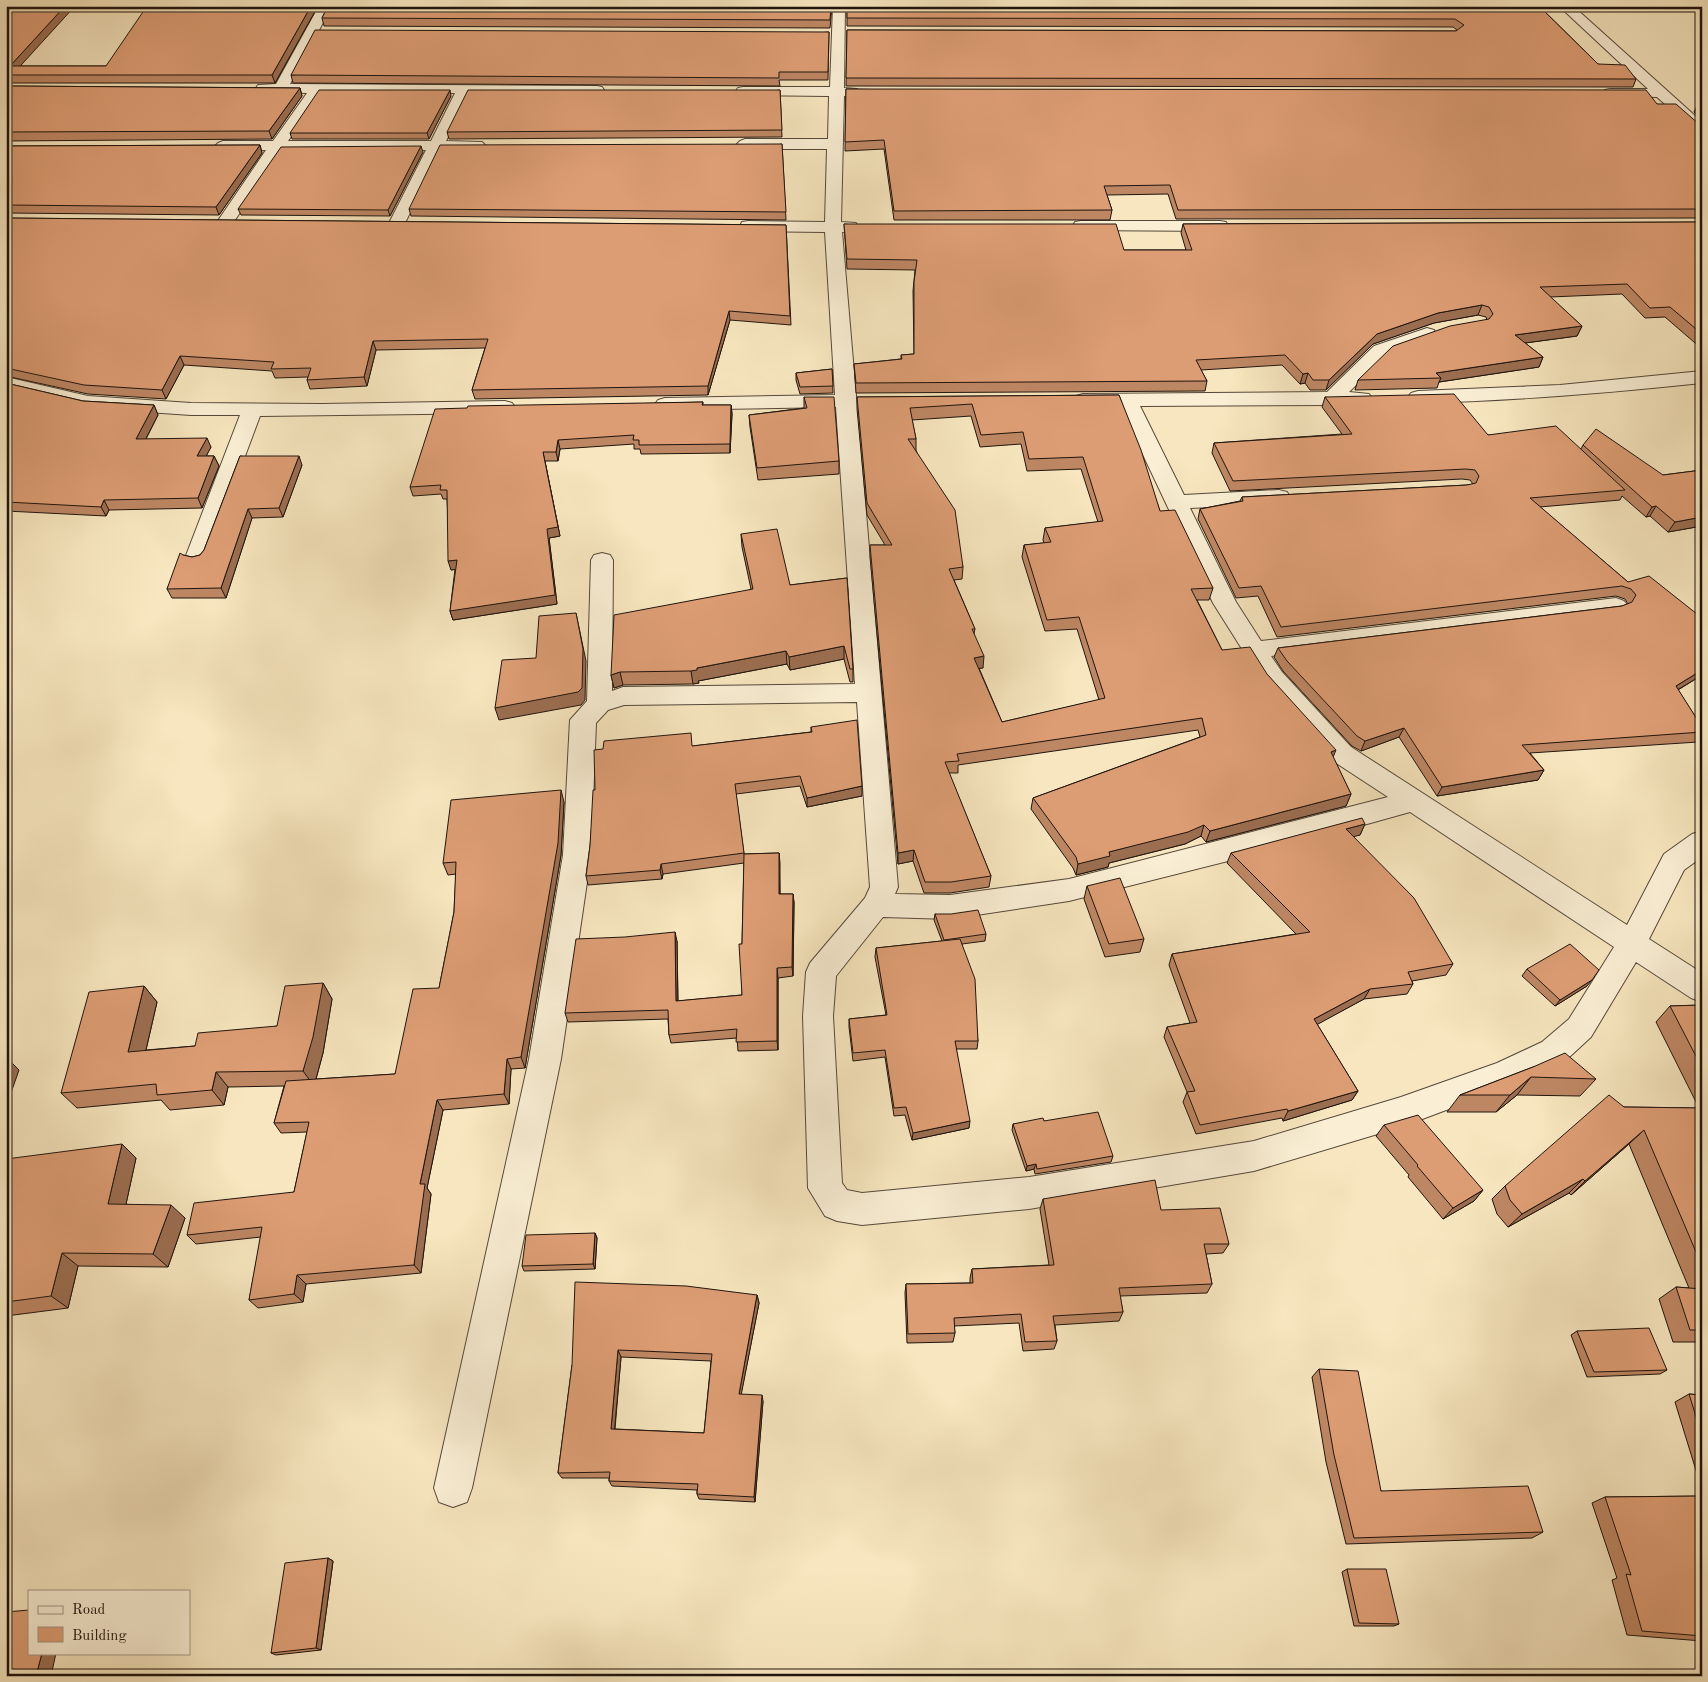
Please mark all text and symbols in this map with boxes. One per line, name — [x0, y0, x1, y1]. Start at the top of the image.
legend — [28, 1590, 190, 1654]
text: Road — [72, 1603, 106, 1618]
text: Building — [72, 1629, 127, 1644]

